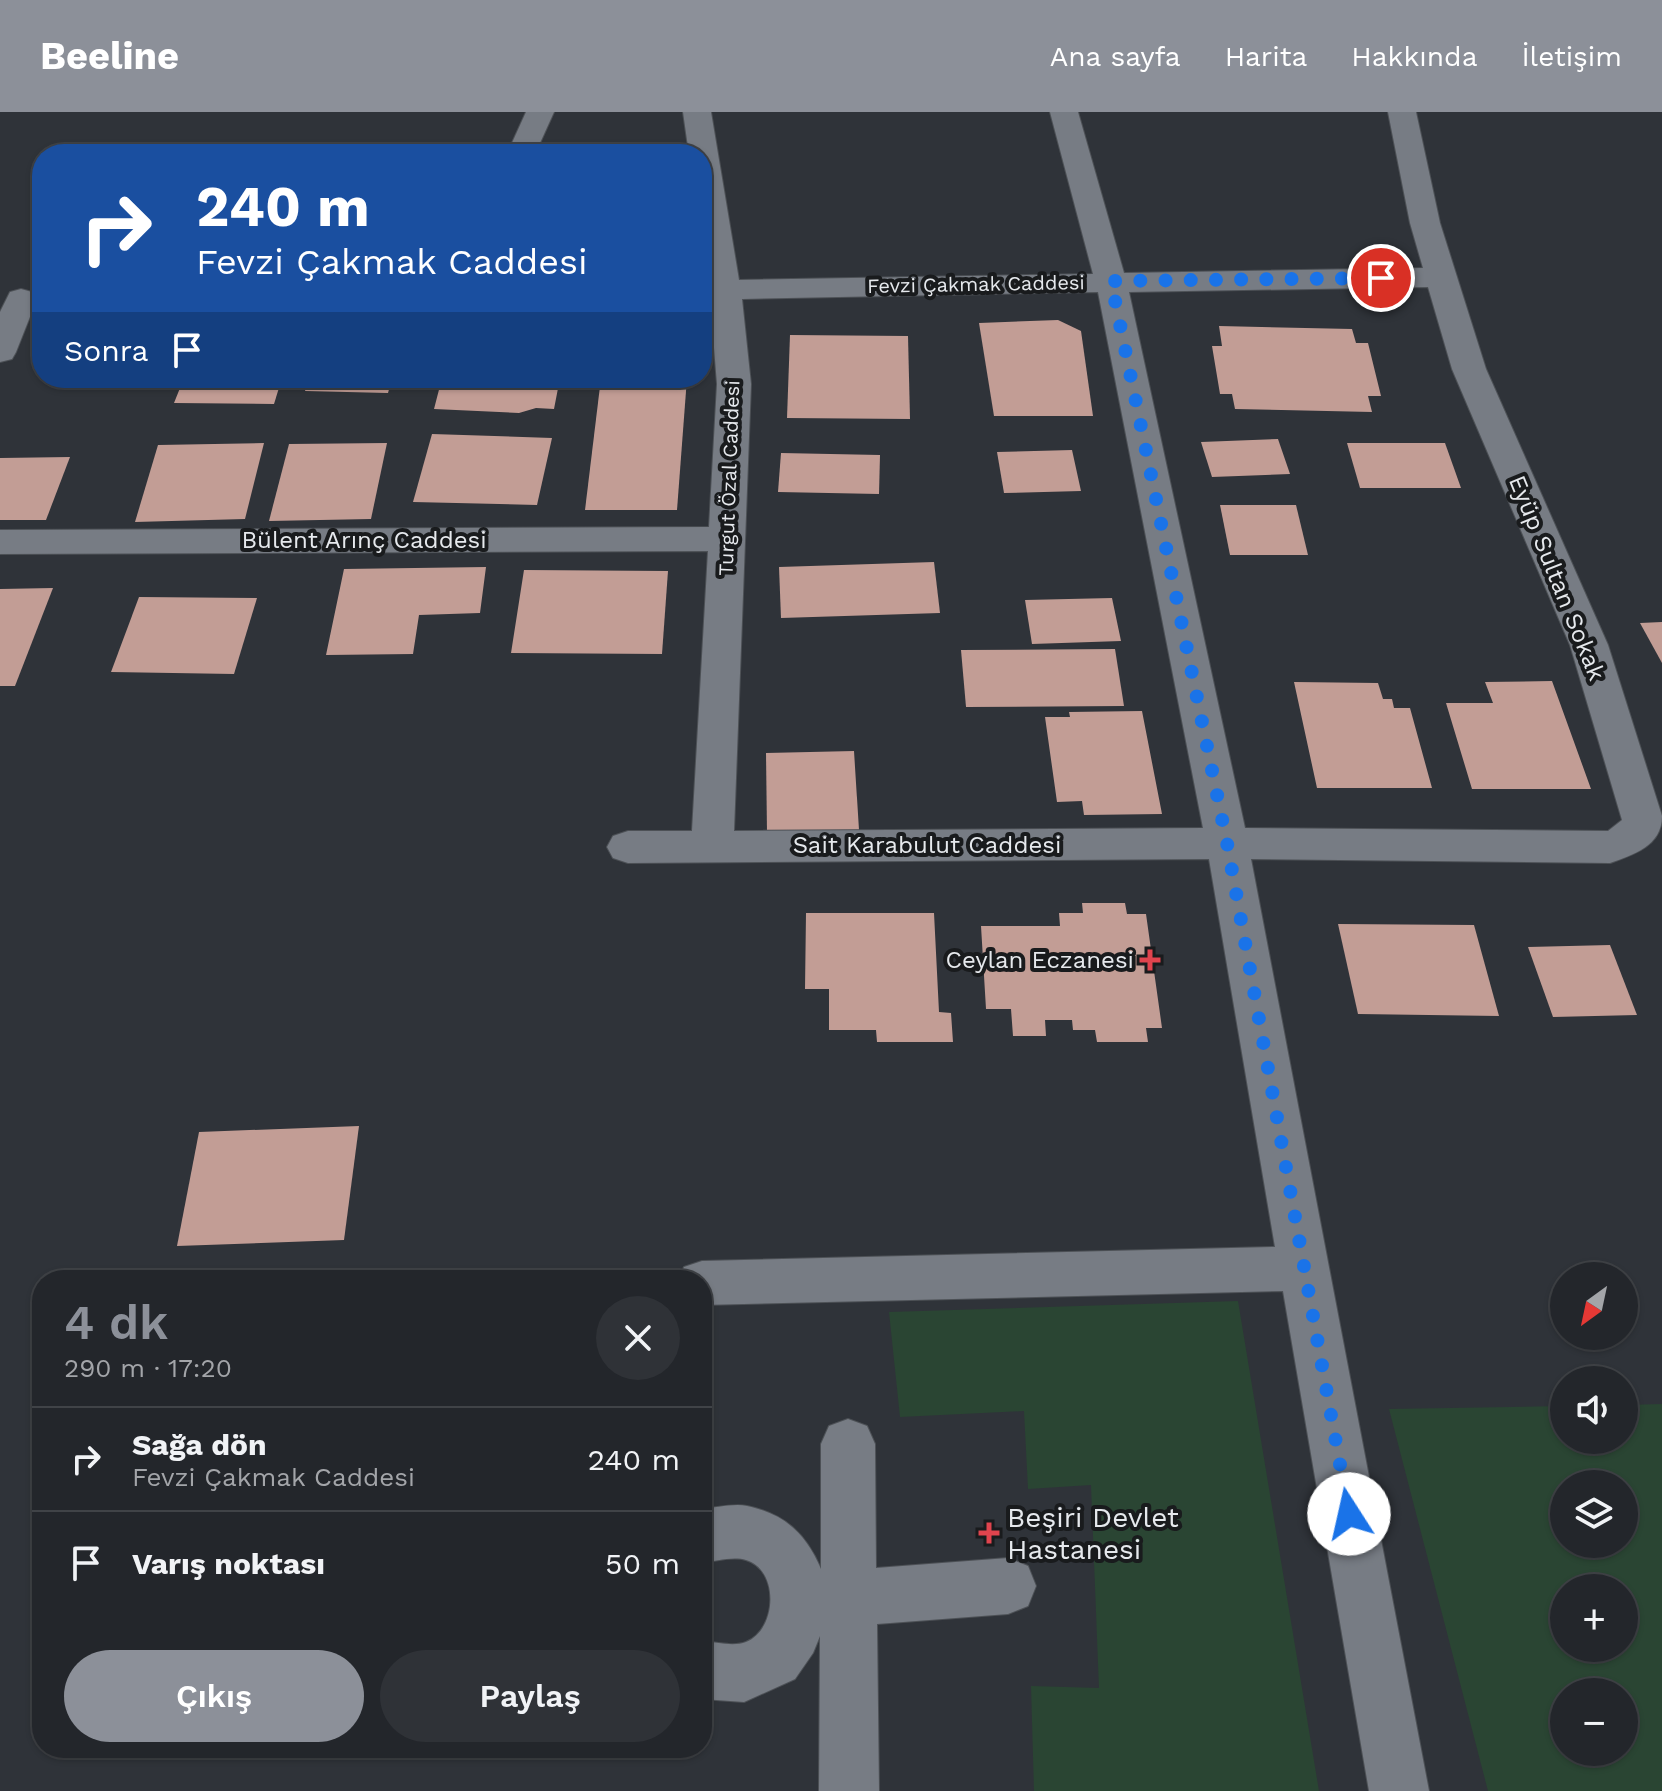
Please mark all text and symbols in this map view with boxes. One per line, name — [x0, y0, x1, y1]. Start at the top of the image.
text: Beeline — [40, 34, 179, 78]
text: Ana sayfa — [1050, 40, 1181, 73]
text: Harita — [1225, 40, 1307, 73]
text: Hakkında — [1351, 40, 1478, 73]
text: İletişim — [1522, 40, 1622, 73]
text: 240 m — [196, 174, 370, 240]
icon: right — [64, 176, 168, 280]
text: Fevzi Çakmak Caddesi — [196, 241, 588, 283]
pin — [1347, 244, 1415, 312]
icon: arrive — [1359, 256, 1403, 300]
street label: Fevzi Çakmak Caddesi — [867, 270, 1085, 298]
icon: arrive — [165, 328, 209, 372]
text: Sonra — [64, 333, 149, 368]
street label: Turgut Özal Caddesi — [714, 380, 744, 576]
street label: Eyüp Sultan Sokak — [1503, 471, 1611, 685]
street label: Bülent Arınç Caddesi — [241, 526, 487, 554]
street label: Sait Karabulut Caddesi — [793, 831, 1061, 859]
place label: Ceylan Eczanesi — [945, 946, 1134, 974]
marker: Ceylan Eczanesi — [1141, 951, 1159, 969]
north arrow — [1550, 1262, 1638, 1350]
map controls — [1550, 1262, 1638, 1766]
text: 4 dk — [64, 1294, 168, 1351]
button: close — [596, 1296, 680, 1380]
text: 290 m · 17:20 — [64, 1353, 232, 1383]
button: sound — [1550, 1366, 1638, 1454]
text: Sağa dön — [132, 1427, 267, 1462]
icon: right — [64, 1437, 108, 1481]
text: 240 m — [588, 1442, 680, 1477]
text: Fevzi Çakmak Caddesi — [132, 1462, 415, 1492]
button: layers — [1550, 1470, 1638, 1558]
position arrow — [1307, 1472, 1391, 1556]
place label: Beşiri Devlet Hastanesi — [1007, 1501, 1179, 1566]
marker: Beşiri Devlet Hastanesi — [978, 1522, 1000, 1544]
icon: arrive — [64, 1541, 108, 1585]
text: Varış noktası — [132, 1546, 325, 1581]
text: 50 m — [605, 1546, 680, 1581]
button: + — [1550, 1574, 1638, 1662]
button: Çıkış — [64, 1650, 364, 1742]
button: Paylaş — [380, 1650, 680, 1742]
button: − — [1550, 1678, 1638, 1766]

